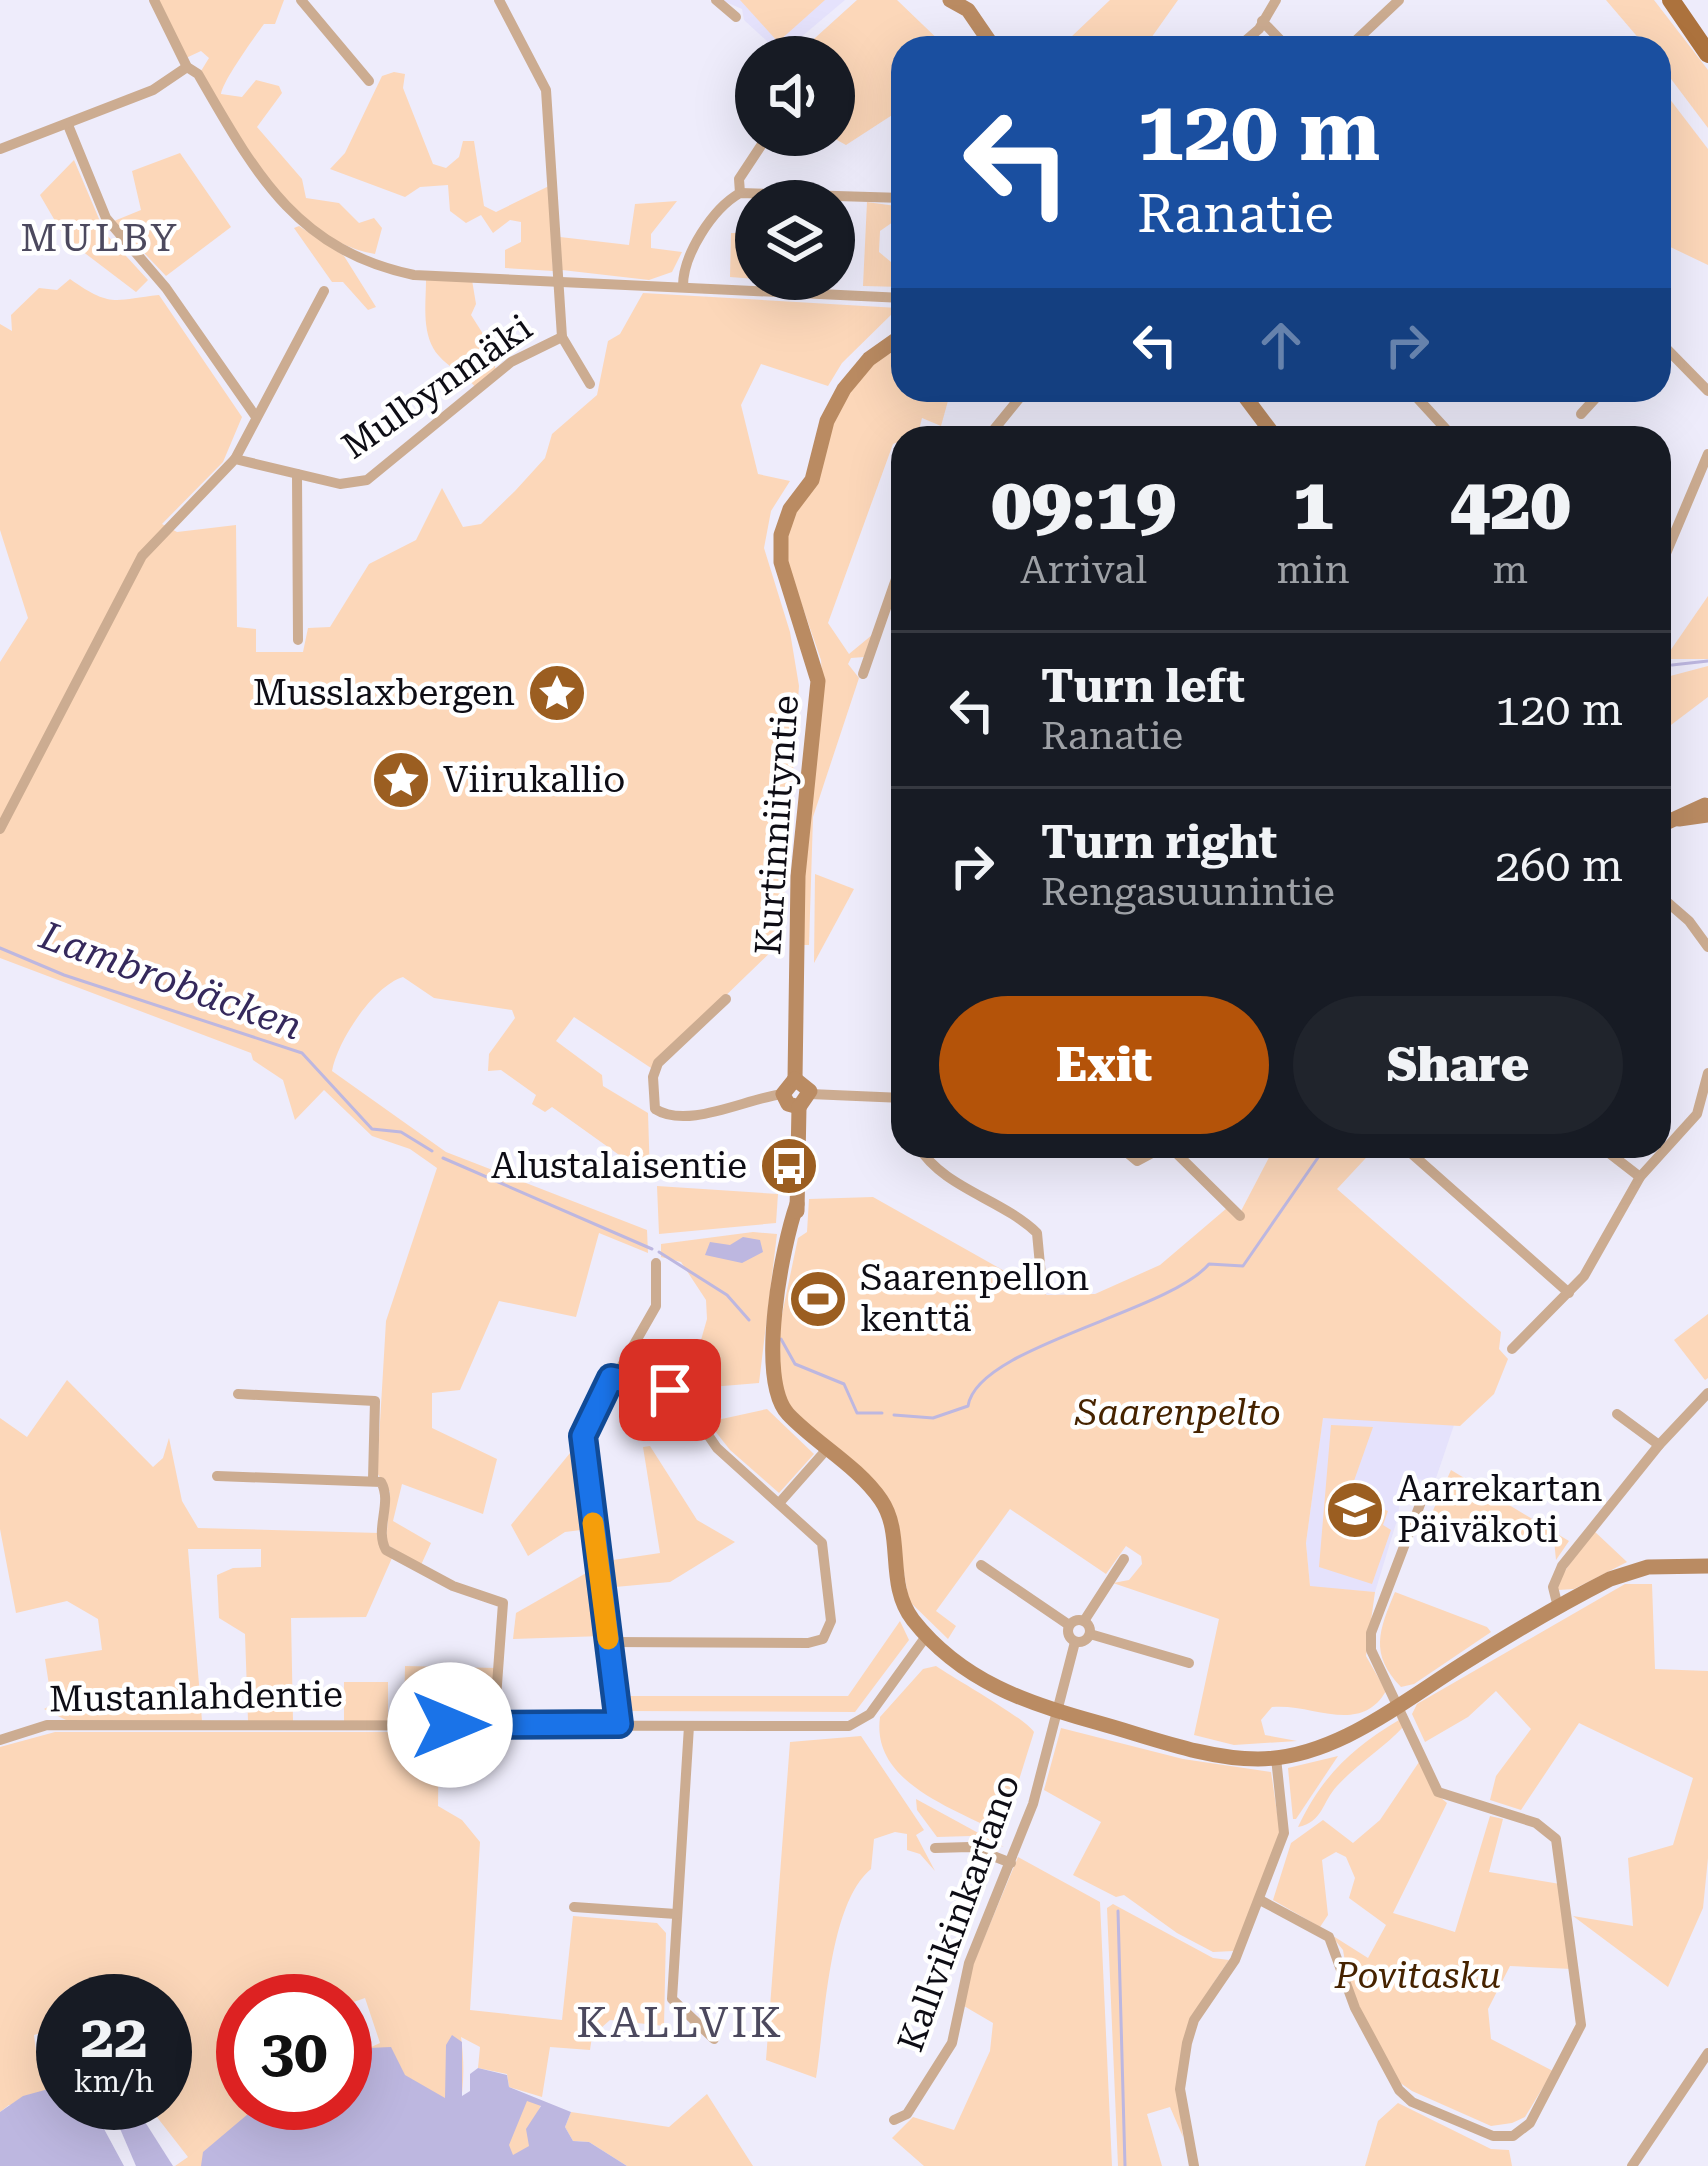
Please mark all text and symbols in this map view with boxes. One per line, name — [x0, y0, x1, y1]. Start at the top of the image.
map controls — [735, 36, 855, 300]
button: sound — [735, 36, 855, 156]
text: 120 m — [1137, 82, 1380, 180]
icon: left — [939, 84, 1095, 240]
button: layers — [735, 180, 855, 300]
text: Ranatie — [1137, 182, 1334, 245]
district label: MULBY — [20, 215, 180, 261]
street label: Mulbynmäki — [334, 306, 540, 468]
icon: left — [1122, 312, 1188, 378]
icon: ahead — [1248, 312, 1314, 378]
icon: right — [1374, 312, 1440, 378]
text: 09:19 — [991, 462, 1176, 547]
text: 1 — [1293, 462, 1333, 547]
text: 420 — [1450, 462, 1571, 547]
text: Arrival — [1020, 547, 1147, 593]
text: min — [1277, 547, 1350, 593]
text: m — [1493, 547, 1528, 593]
text: Turn left — [1041, 660, 1245, 713]
place icon: Musslaxbergen — [526, 662, 588, 724]
place label: Musslaxbergen — [253, 672, 515, 714]
icon: left — [939, 677, 1005, 743]
text: 120 m — [1495, 683, 1623, 736]
street label: Kurtinniityntie — [747, 694, 807, 956]
text: Ranatie — [1041, 713, 1183, 759]
place icon: Viirukallio — [370, 749, 432, 811]
place label: Viirukallio — [443, 759, 625, 801]
text: Turn right — [1041, 816, 1277, 869]
icon: right — [939, 833, 1005, 899]
text: 260 m — [1495, 839, 1623, 892]
text: Rengasuunintie — [1041, 869, 1335, 915]
water label: Lambrobäcken — [33, 912, 308, 1050]
button: Exit — [939, 996, 1269, 1134]
button: Share — [1293, 996, 1623, 1134]
bus stop icon: Alustalaisentie — [758, 1135, 820, 1197]
place label: Alustalaisentie — [491, 1145, 747, 1187]
place label: Saarenpellon kenttä — [860, 1257, 1089, 1340]
sports icon: Saarenpellon kenttä — [787, 1268, 849, 1330]
pin — [619, 1339, 721, 1441]
icon: arrive — [637, 1357, 703, 1423]
park label: Saarenpelto — [1074, 1392, 1281, 1434]
place label: Aarrekartan Päiväkoti — [1397, 1468, 1603, 1551]
school or university icon: Aarrekartan Päiväkoti — [1324, 1479, 1386, 1541]
position arrow — [387, 1662, 513, 1788]
street label: Mustanlahdentie — [49, 1673, 343, 1721]
street label: Kallvikinkartano — [889, 1769, 1029, 2057]
park label: Povitasku — [1334, 1955, 1501, 1997]
speed limit sign: 30 — [216, 1974, 372, 2130]
district label: KALLVIK — [576, 1998, 784, 2047]
text: 22 — [80, 2001, 148, 2072]
text: km/h — [74, 2064, 154, 2099]

